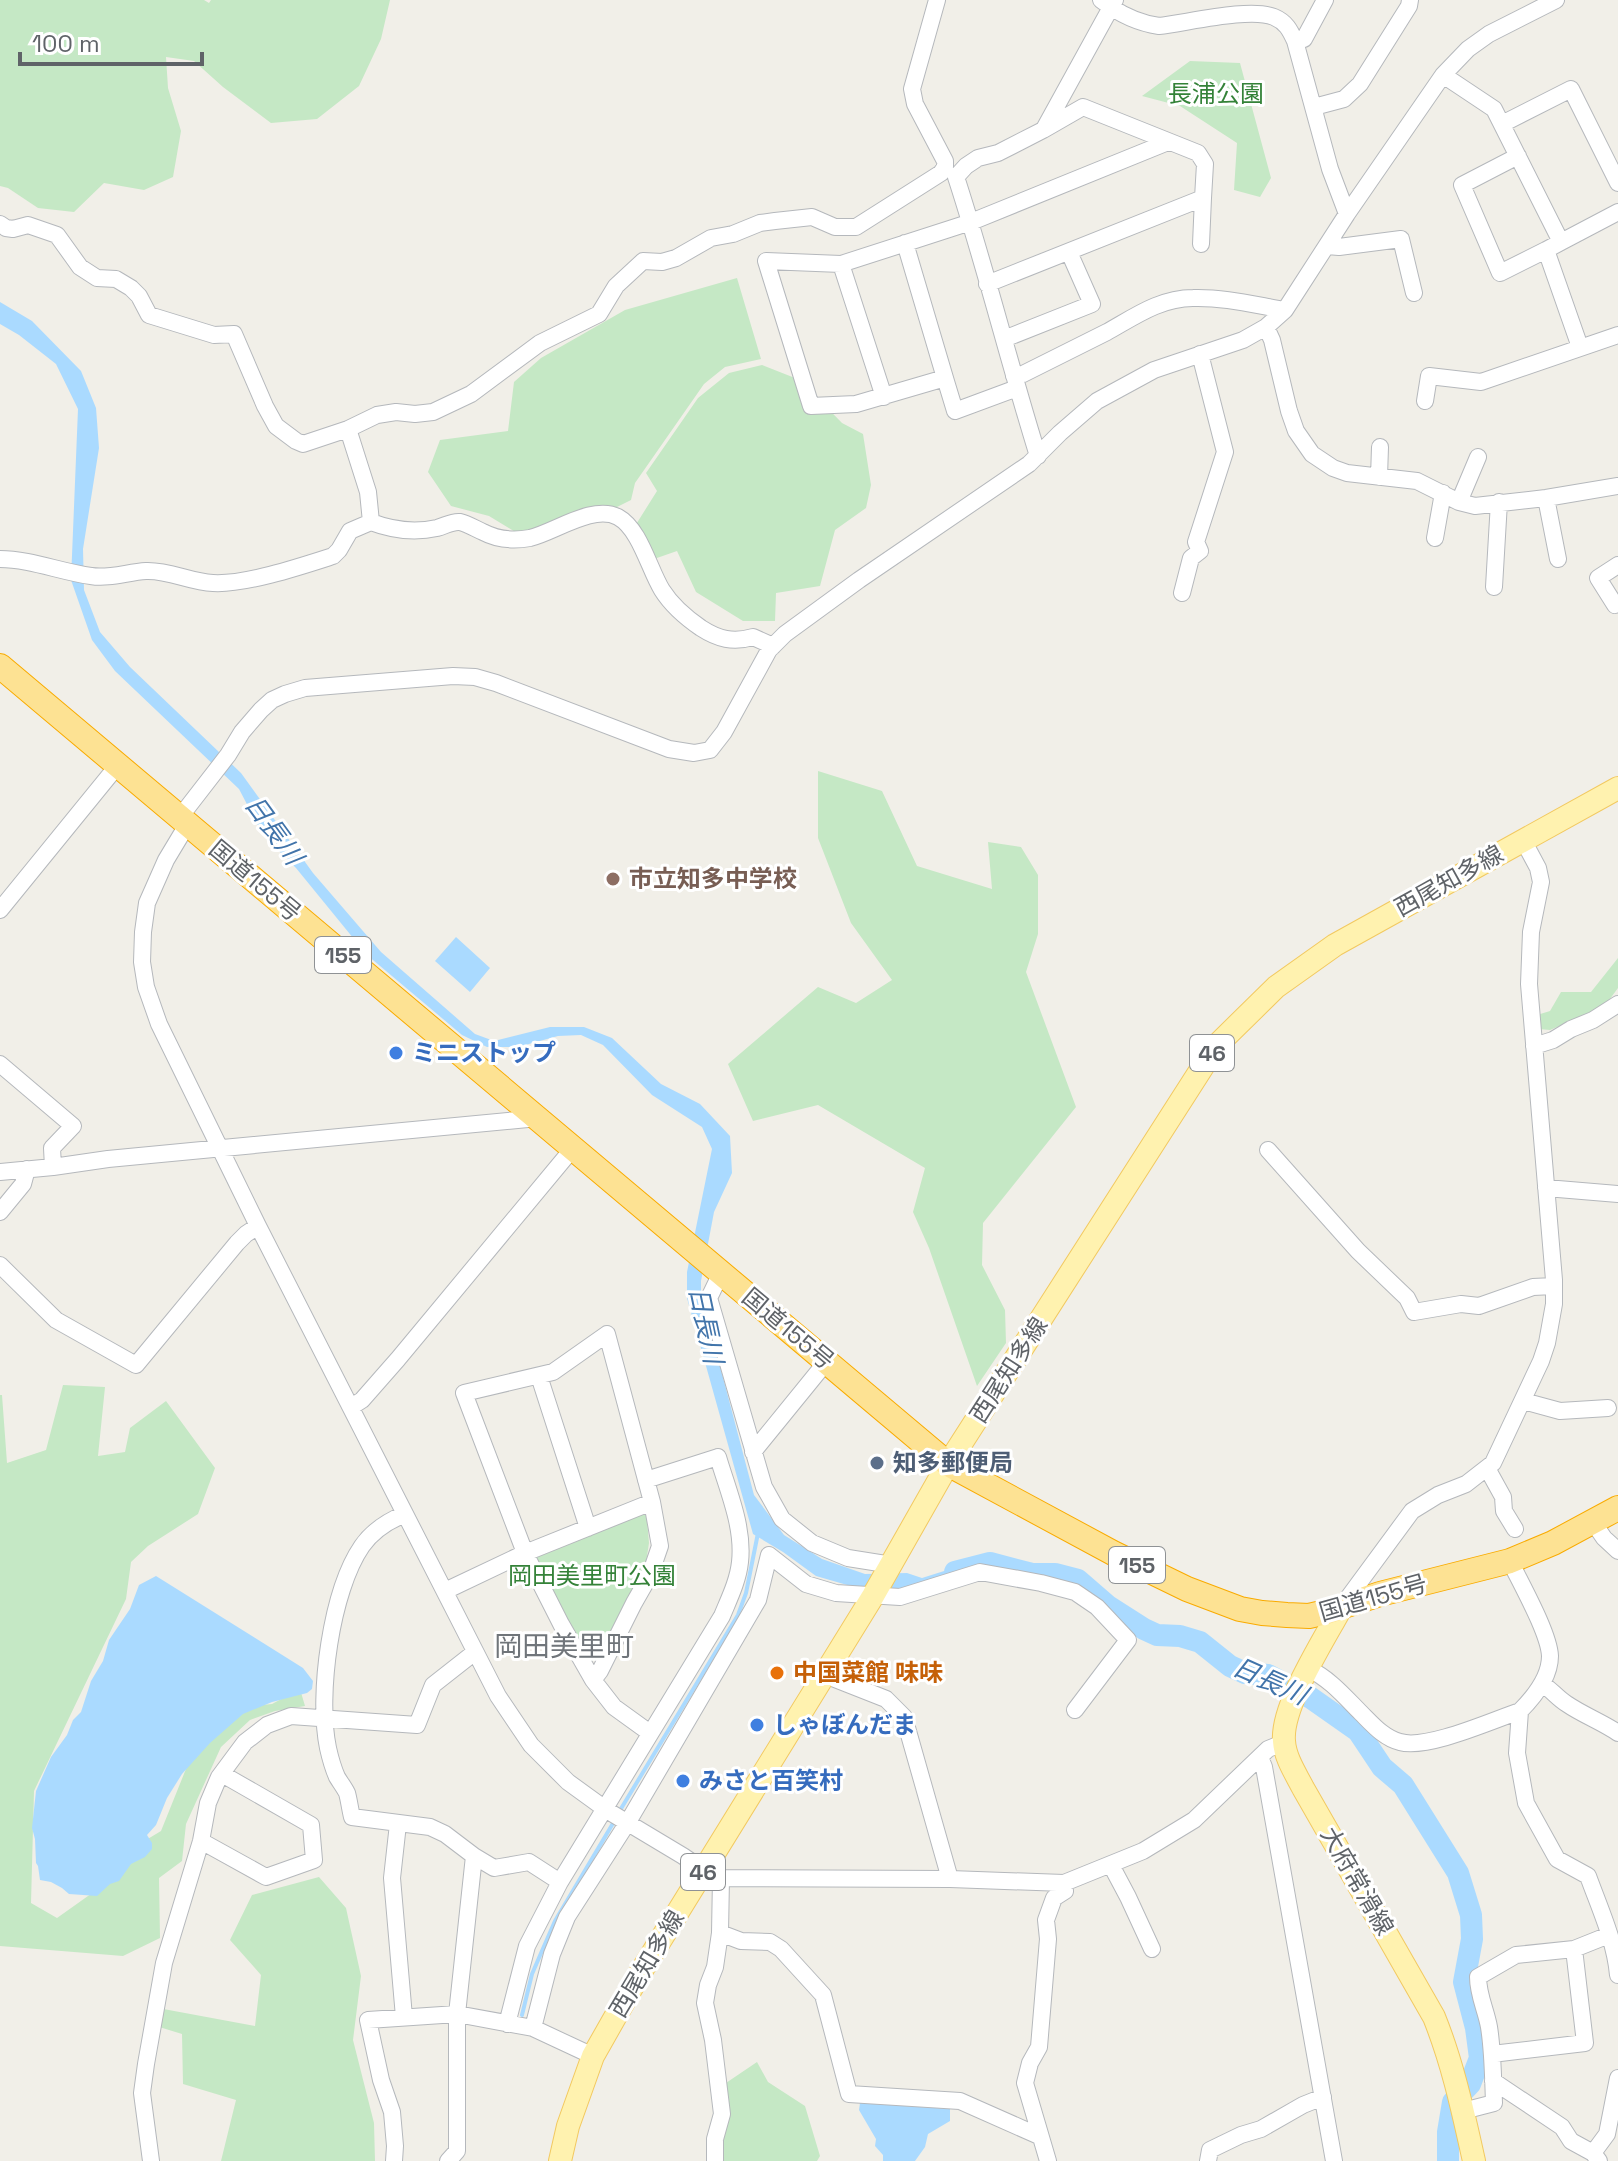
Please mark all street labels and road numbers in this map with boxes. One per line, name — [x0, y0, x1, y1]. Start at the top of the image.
street label: 国道155号 — [203, 833, 308, 928]
street label: 西尾知多線 — [1389, 838, 1509, 923]
road number: 155 — [315, 937, 371, 973]
road number: 46 — [1190, 1035, 1234, 1071]
street label: 国道155号 — [736, 1281, 841, 1376]
street label: 西尾知多線 — [963, 1311, 1054, 1428]
road number: 155 — [1109, 1547, 1165, 1583]
street label: 国道155号 — [1315, 1567, 1430, 1628]
street label: 大府常滑線 — [1314, 1821, 1401, 1940]
road number: 46 — [681, 1854, 725, 1890]
street label: 西尾知多線 — [602, 1904, 691, 2023]

